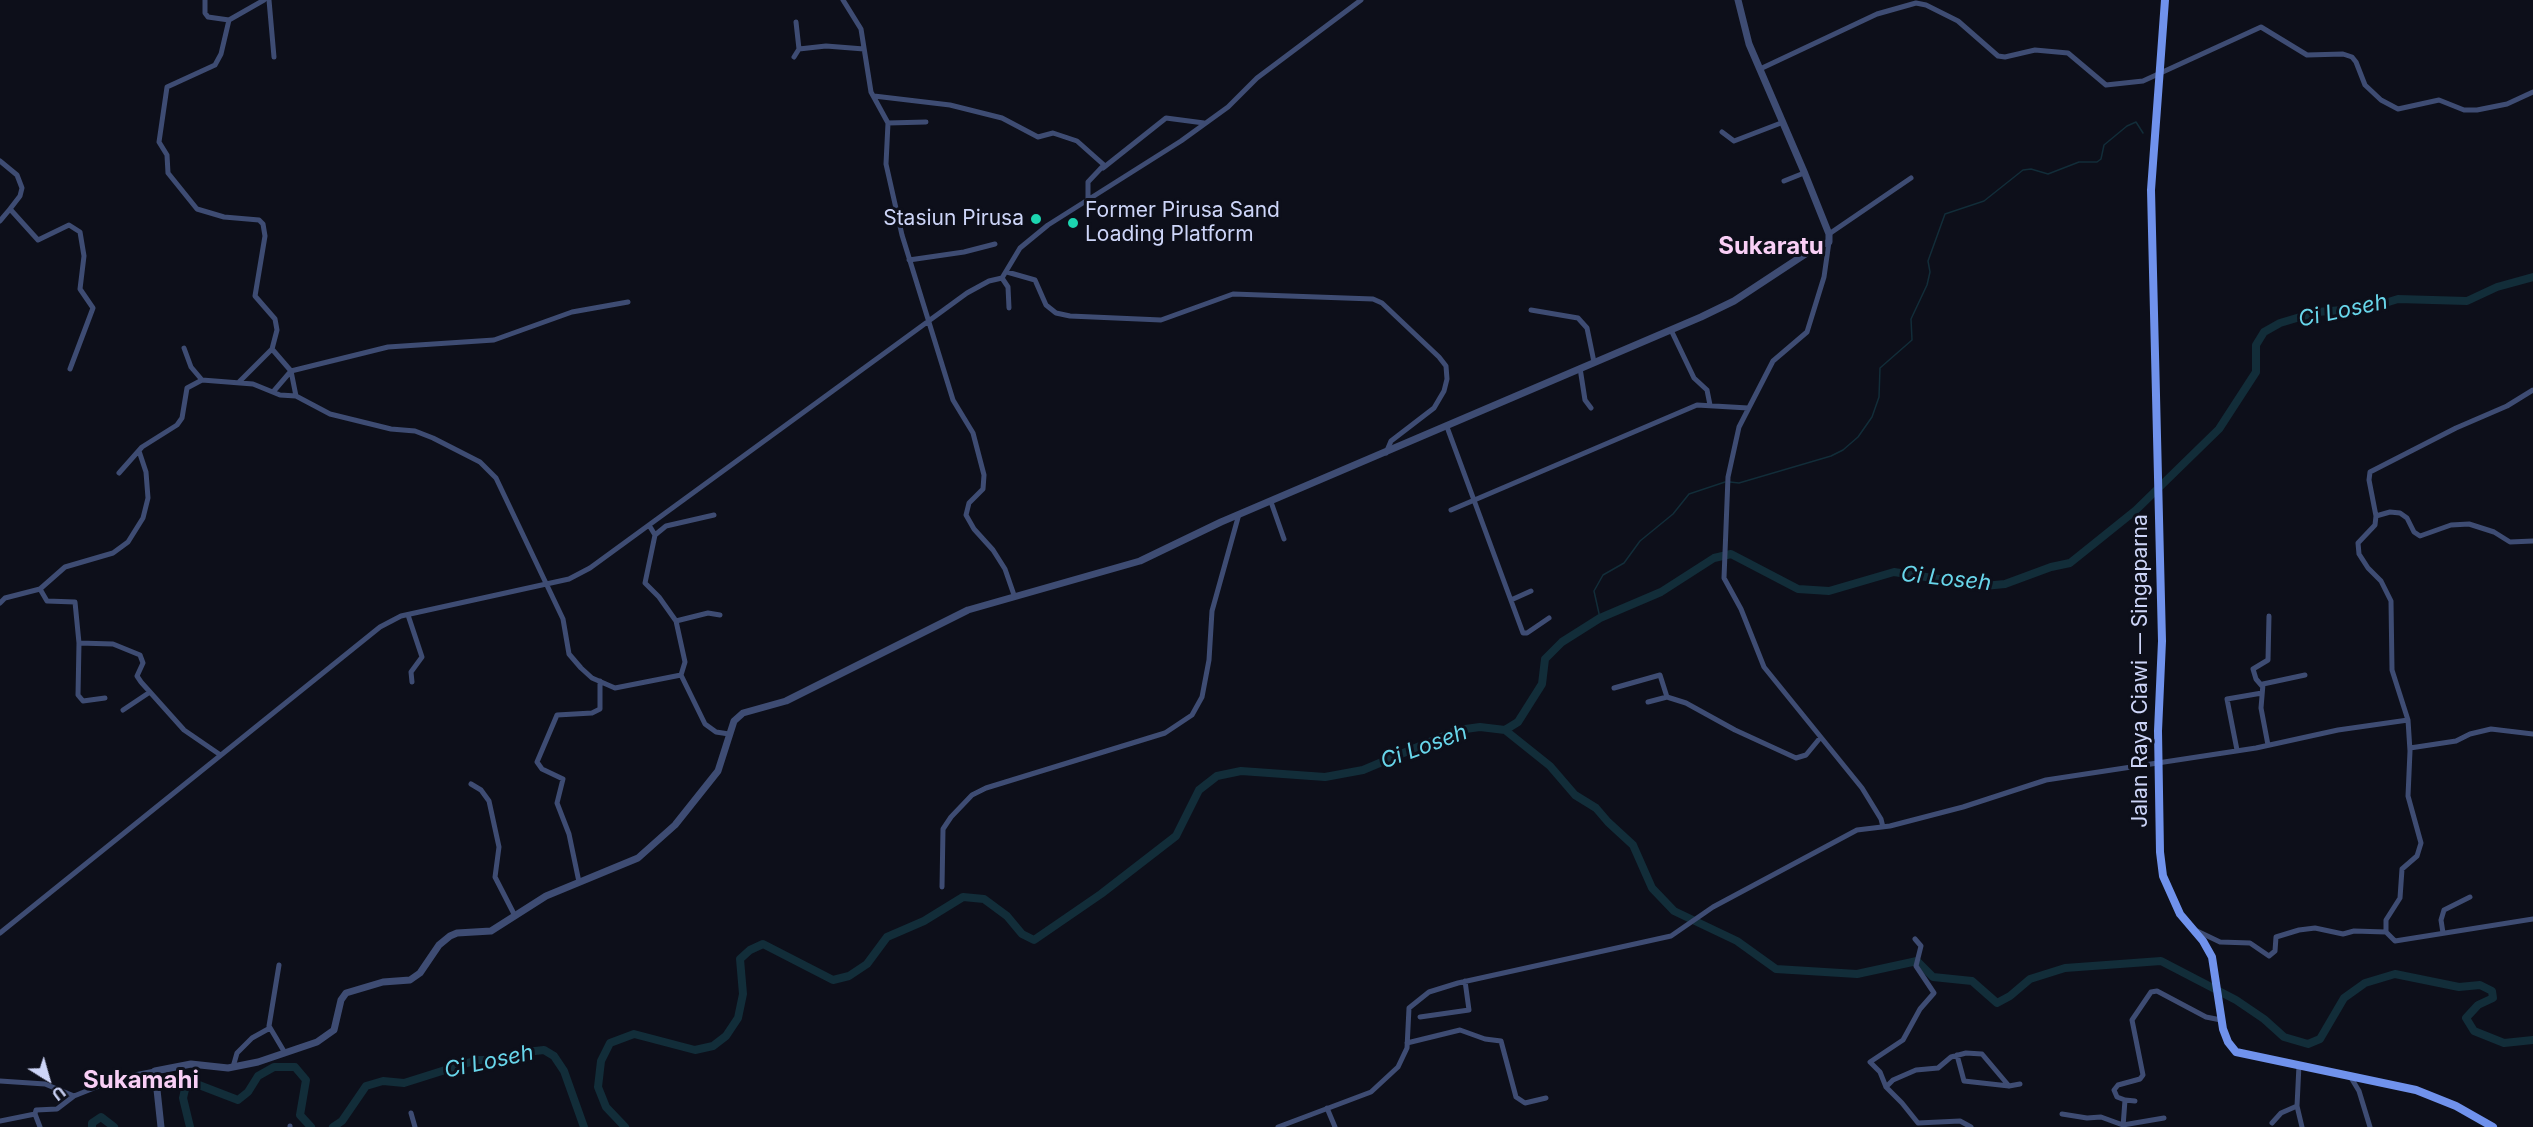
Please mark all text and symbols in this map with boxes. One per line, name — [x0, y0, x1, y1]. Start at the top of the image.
place label: Former Pirusa Sand Loading Platform — [1085, 198, 1280, 248]
place label: Stasiun Pirusa — [883, 206, 1024, 232]
marker: Stasiun Pirusa — [1029, 212, 1043, 226]
marker: Former Pirusa Sand Loading Platform — [1066, 216, 1080, 230]
district label: Sukaratu — [1718, 233, 1824, 261]
water label: Ci Loseh — [2296, 289, 2390, 333]
street label: Jalan Raya Ciawi — Singaparna — [2128, 514, 2154, 828]
water label: Ci Loseh — [1900, 561, 1992, 597]
water label: Ci Loseh — [1377, 719, 1471, 775]
water label: Ci Loseh — [442, 1040, 536, 1084]
north arrow — [18, 1049, 78, 1109]
district label: Sukamahi — [83, 1067, 199, 1095]
text: U — [48, 1082, 70, 1105]

